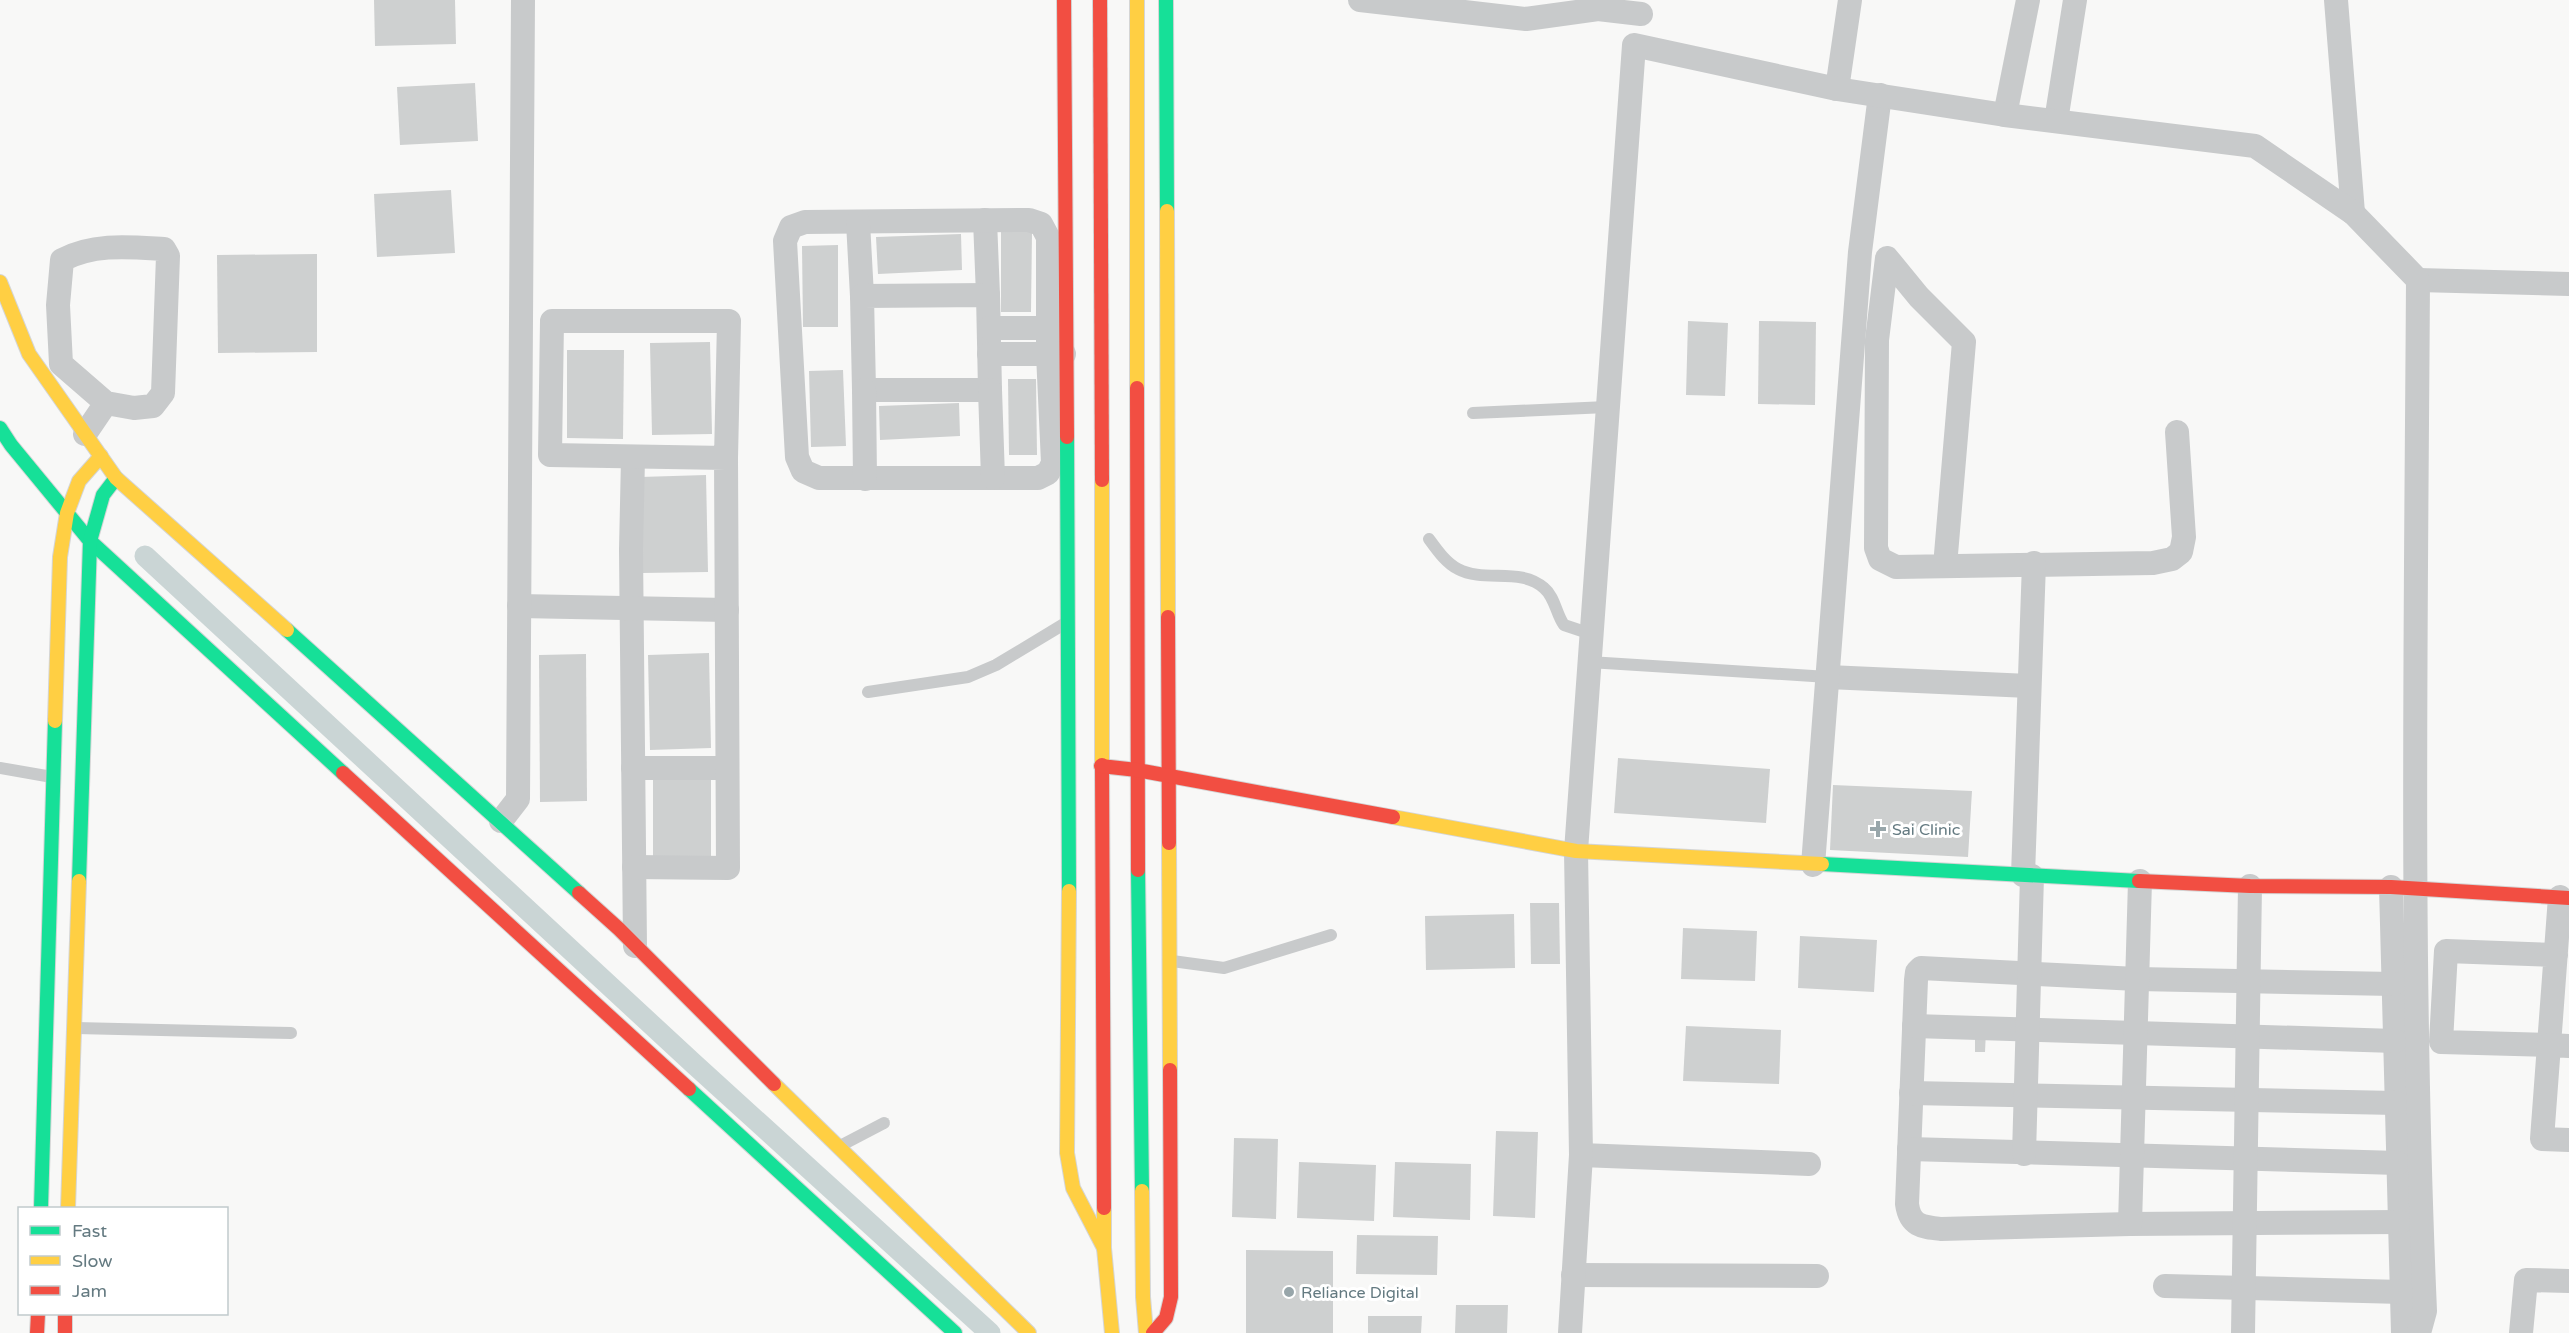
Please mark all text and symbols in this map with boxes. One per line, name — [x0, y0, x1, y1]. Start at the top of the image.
marker: Sai Clinic — [1869, 820, 1887, 838]
place label: Sai Clinic — [1892, 820, 1960, 840]
legend — [18, 1207, 228, 1315]
text: Fast — [72, 1220, 107, 1242]
text: Slow — [72, 1250, 113, 1272]
text: Jam — [72, 1280, 107, 1302]
place label: Reliance Digital — [1301, 1283, 1419, 1303]
marker: Reliance Digital — [1282, 1285, 1296, 1299]

